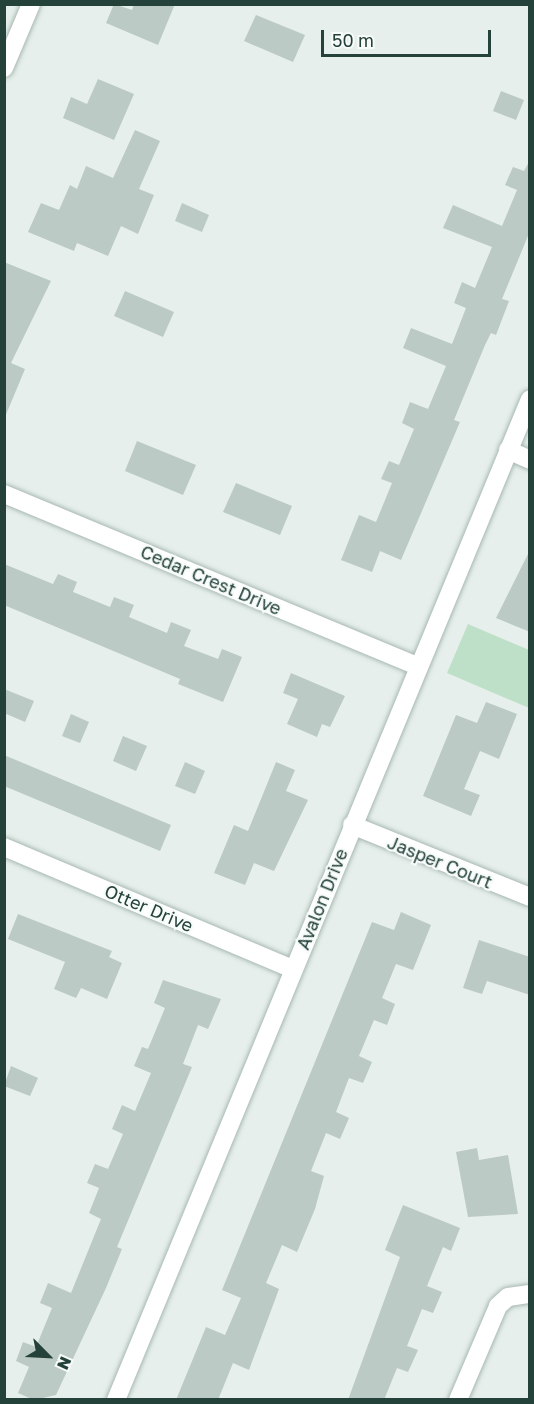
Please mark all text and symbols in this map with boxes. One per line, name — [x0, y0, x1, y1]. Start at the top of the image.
scale bar — [324, 18, 494, 56]
text: 50 m — [332, 29, 374, 51]
street label: Cedar Crest Drive — [137, 541, 285, 619]
street label: Jasper Court — [384, 831, 496, 893]
street label: Avalon Drive — [292, 845, 352, 953]
street label: Otter Drive — [101, 880, 197, 936]
north arrow — [18, 1326, 78, 1386]
text: N — [53, 1354, 76, 1373]

